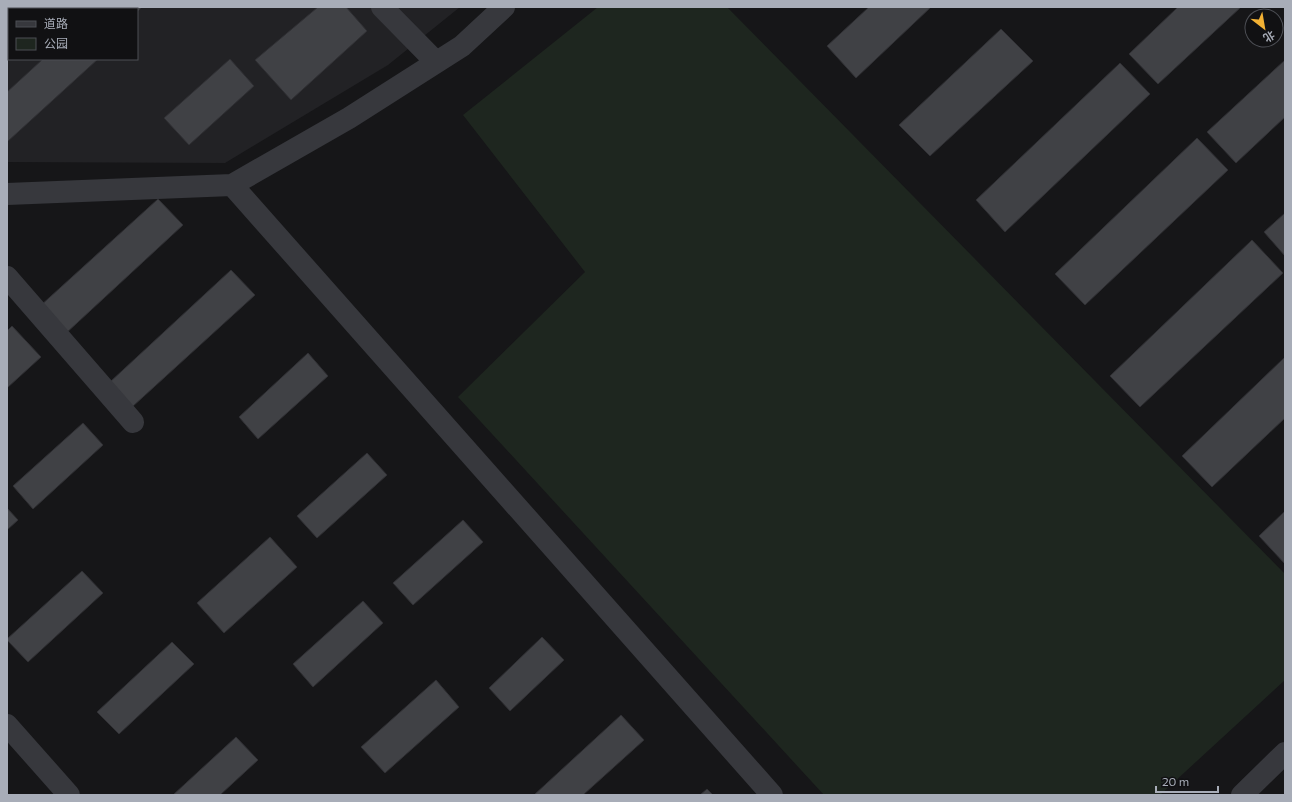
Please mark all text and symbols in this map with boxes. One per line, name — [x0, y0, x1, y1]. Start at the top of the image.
legend — [8, 8, 138, 60]
north arrow — [1244, 8, 1284, 48]
text: 道路 — [44, 16, 68, 30]
text: 北 — [1261, 29, 1277, 45]
text: 公园 — [44, 36, 68, 50]
scale bar — [1156, 768, 1218, 794]
text: 20 m — [1162, 774, 1189, 788]

